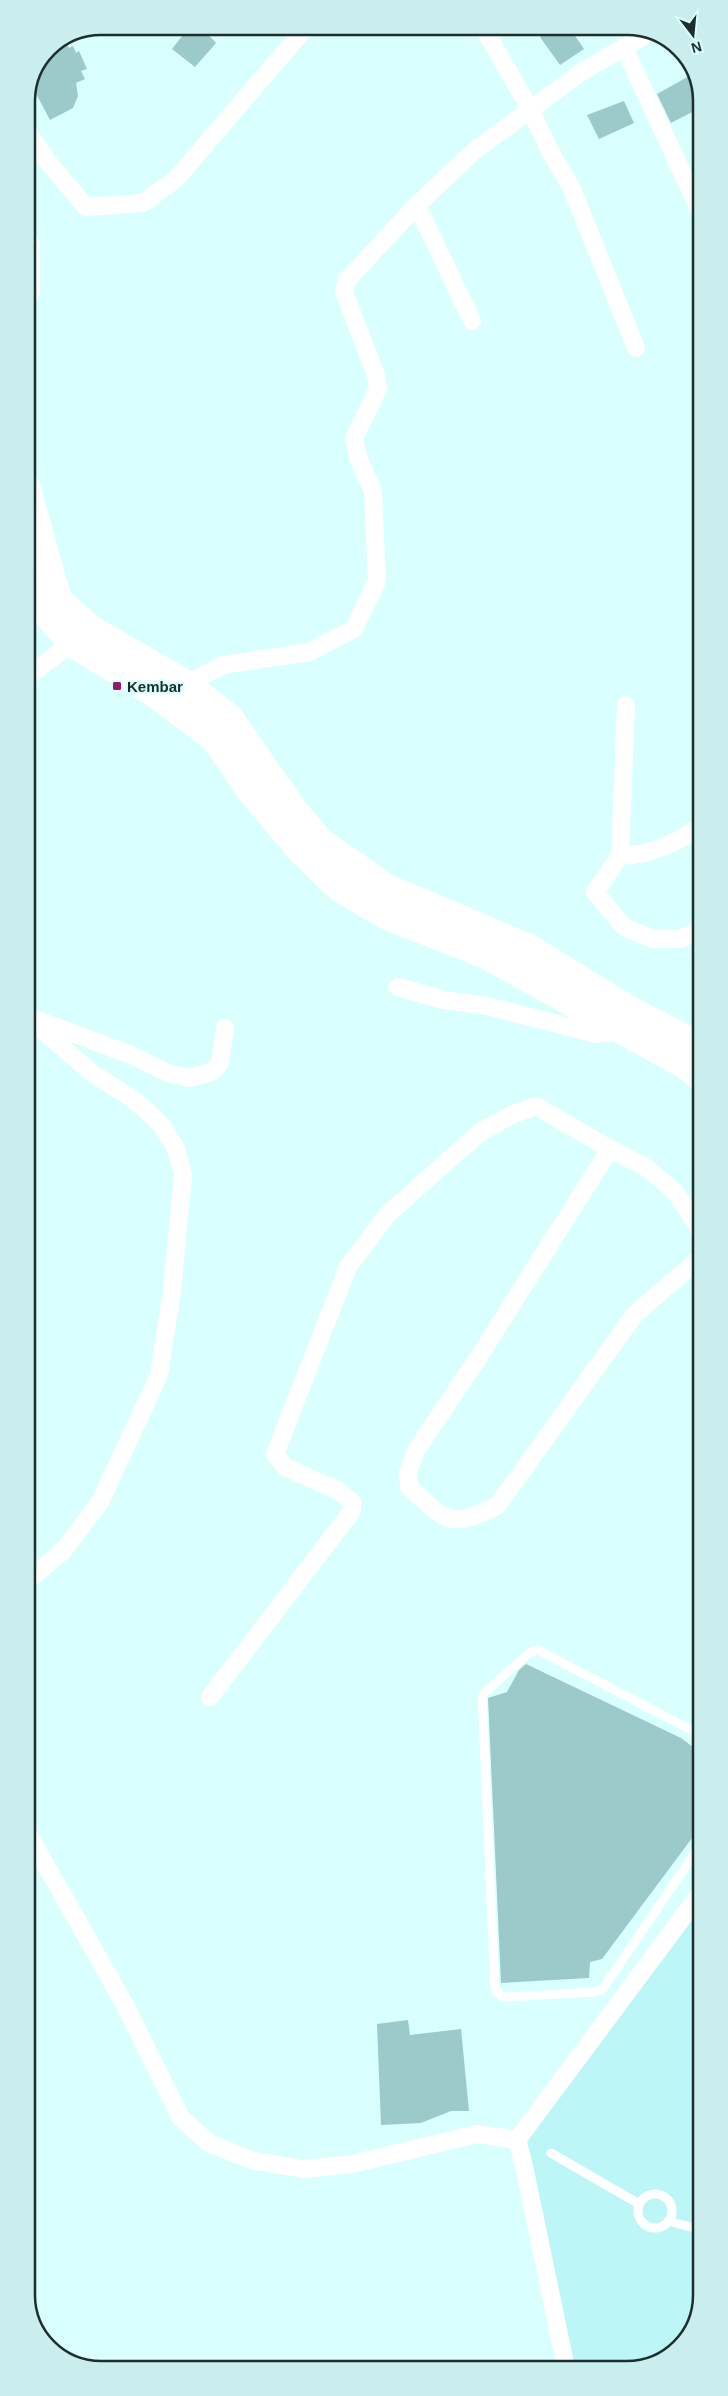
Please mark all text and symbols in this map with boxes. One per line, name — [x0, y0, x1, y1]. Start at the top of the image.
north arrow — [668, 10, 718, 60]
text: N — [690, 38, 704, 57]
place label: Kembar — [127, 678, 183, 695]
marker: Kembar — [111, 680, 123, 692]

